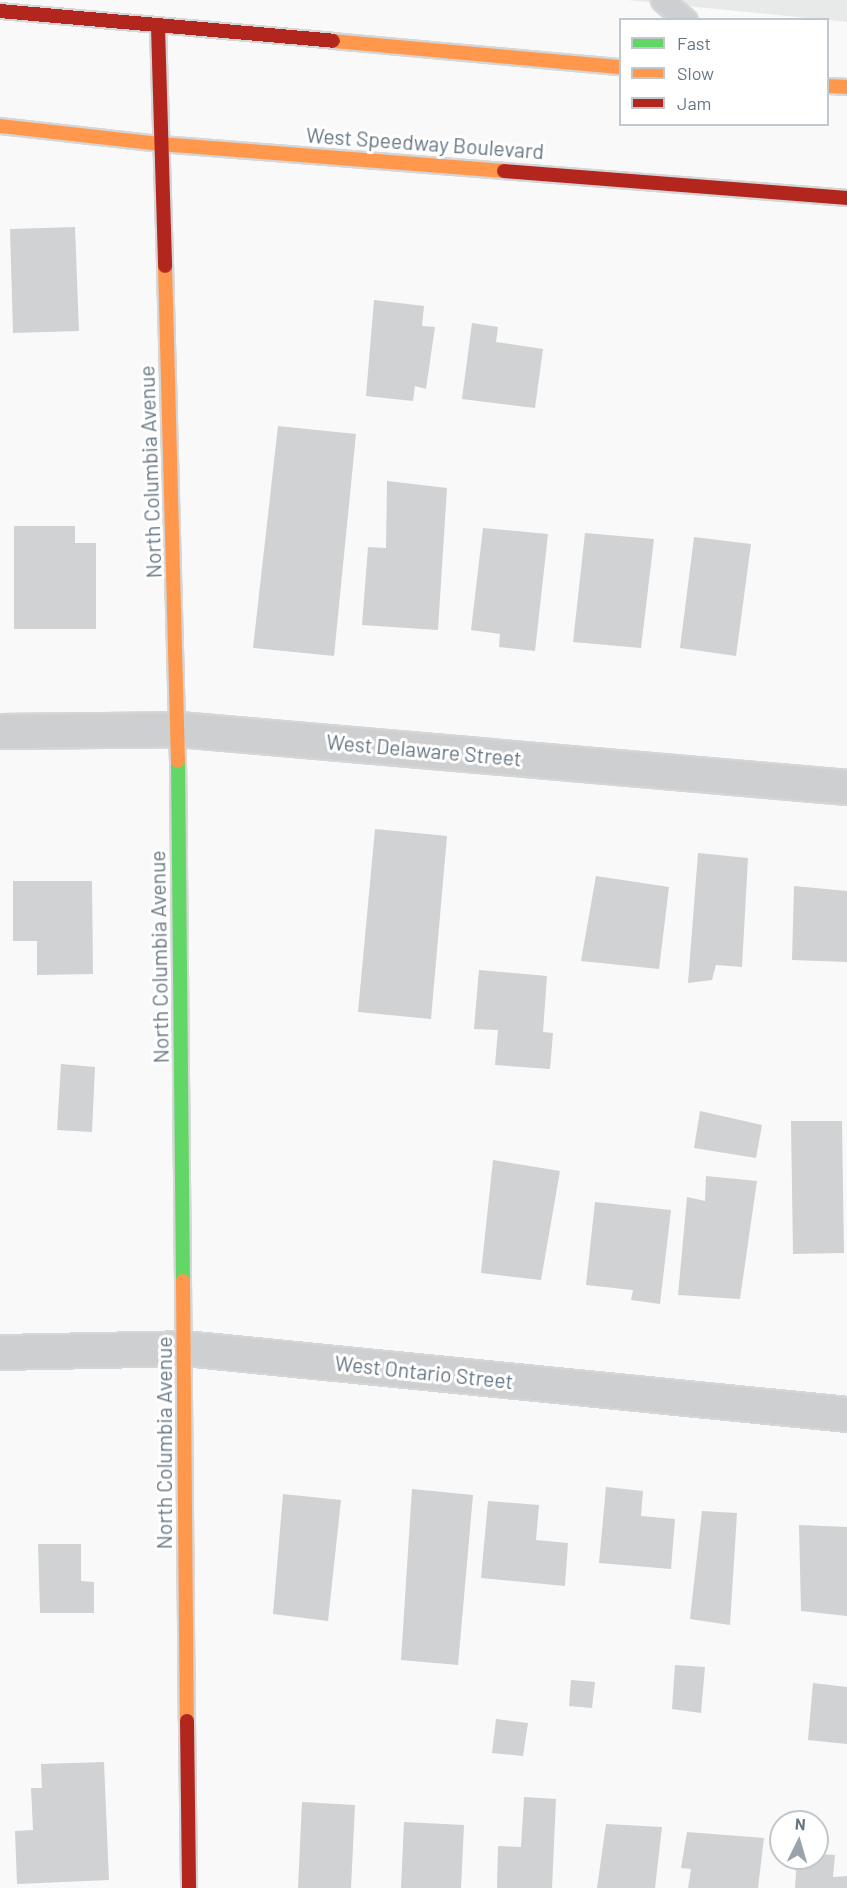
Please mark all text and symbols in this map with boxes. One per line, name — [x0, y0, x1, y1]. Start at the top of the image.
legend — [619, 18, 829, 126]
text: Fast — [677, 32, 711, 54]
text: Slow — [677, 62, 714, 84]
text: Jam — [677, 92, 711, 114]
street label: West Speedway Boulevard — [305, 122, 545, 164]
street label: North Columbia Avenue — [134, 365, 166, 579]
street label: West Delaware Street — [325, 729, 523, 771]
street label: North Columbia Avenue — [145, 850, 173, 1064]
street label: North Columbia Avenue — [151, 1337, 177, 1549]
street label: West Ontario Street — [334, 1350, 514, 1394]
north arrow — [769, 1810, 829, 1870]
text: N — [794, 1814, 807, 1833]

